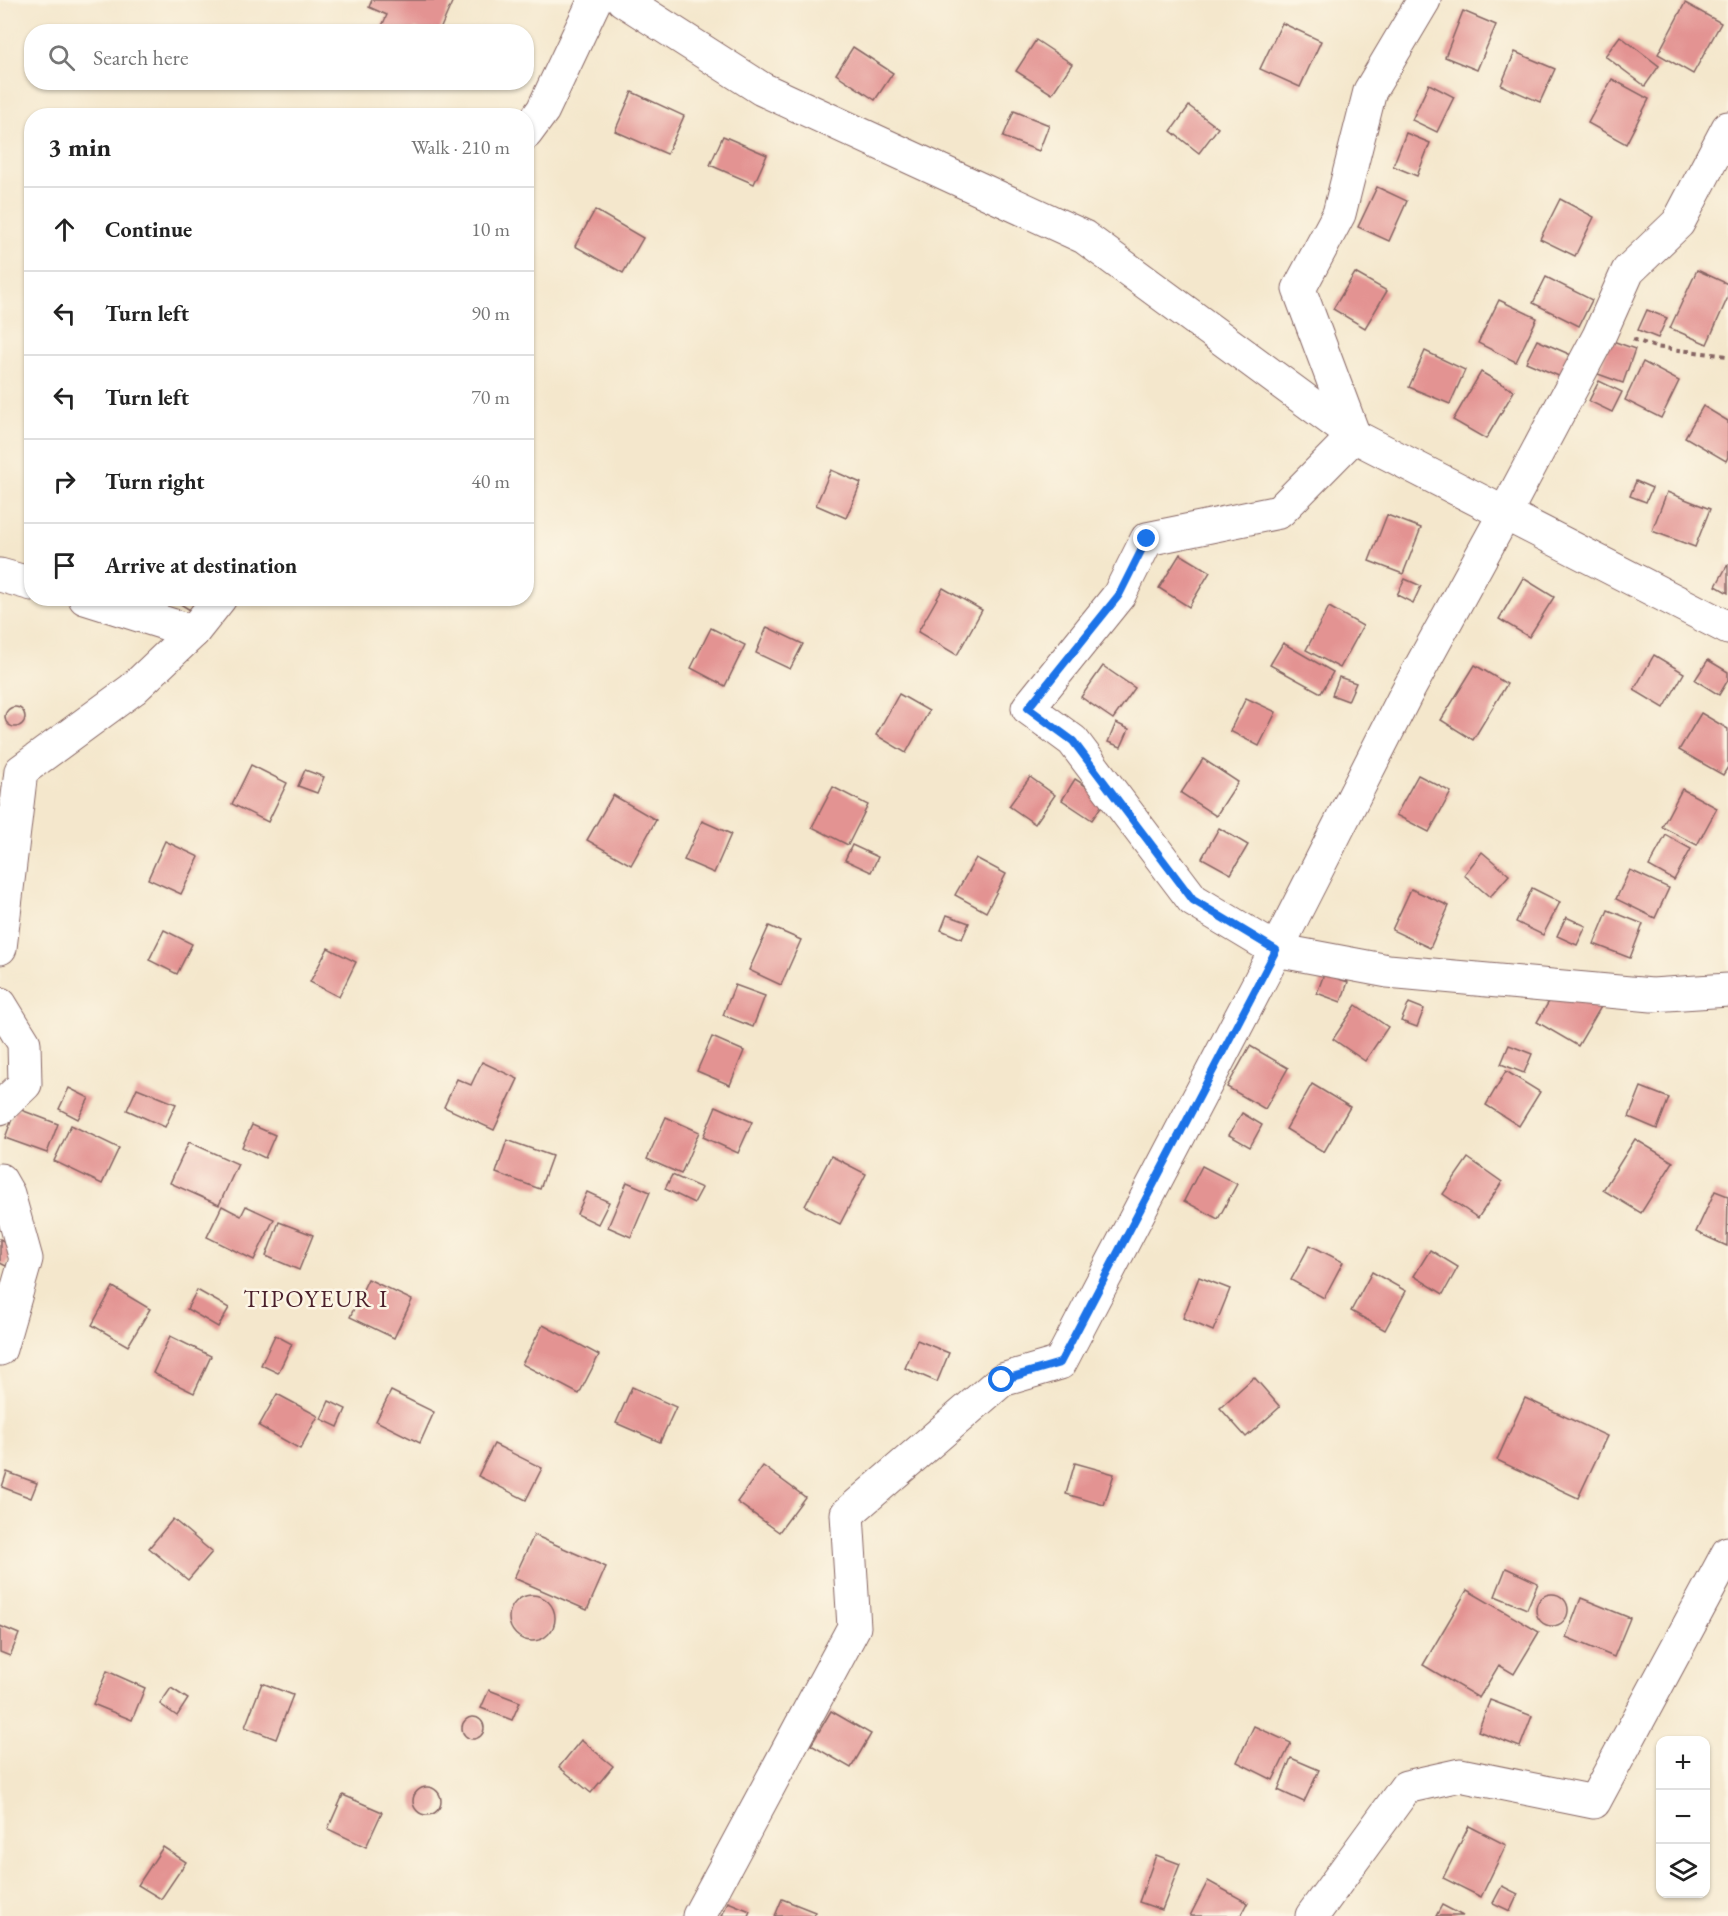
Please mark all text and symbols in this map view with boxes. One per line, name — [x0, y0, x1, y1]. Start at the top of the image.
search box — [24, 24, 534, 90]
icon: search — [45, 41, 78, 74]
text: Search here — [93, 43, 188, 72]
text: 3 min — [48, 130, 111, 164]
text: Walk · 210 m — [411, 134, 510, 160]
icon: ahead — [48, 213, 81, 246]
text: Continue — [105, 215, 192, 244]
text: 10 m — [471, 216, 510, 242]
icon: left — [48, 297, 81, 330]
text: Turn left — [105, 299, 189, 328]
text: 90 m — [471, 300, 510, 326]
icon: left — [48, 381, 81, 414]
text: Turn left — [105, 383, 189, 412]
text: 70 m — [471, 384, 510, 410]
icon: right — [48, 465, 81, 498]
text: Turn right — [105, 467, 204, 496]
text: 40 m — [471, 468, 510, 494]
route end — [1133, 525, 1159, 551]
icon: arrive — [48, 549, 81, 582]
text: Arrive at destination — [105, 551, 297, 580]
district label: TIPOYEUR I — [243, 1283, 389, 1314]
route start — [988, 1366, 1014, 1392]
map controls — [1656, 1736, 1710, 1898]
button: + — [1656, 1736, 1710, 1790]
button: − — [1656, 1790, 1710, 1844]
button: layers — [1656, 1844, 1710, 1898]

